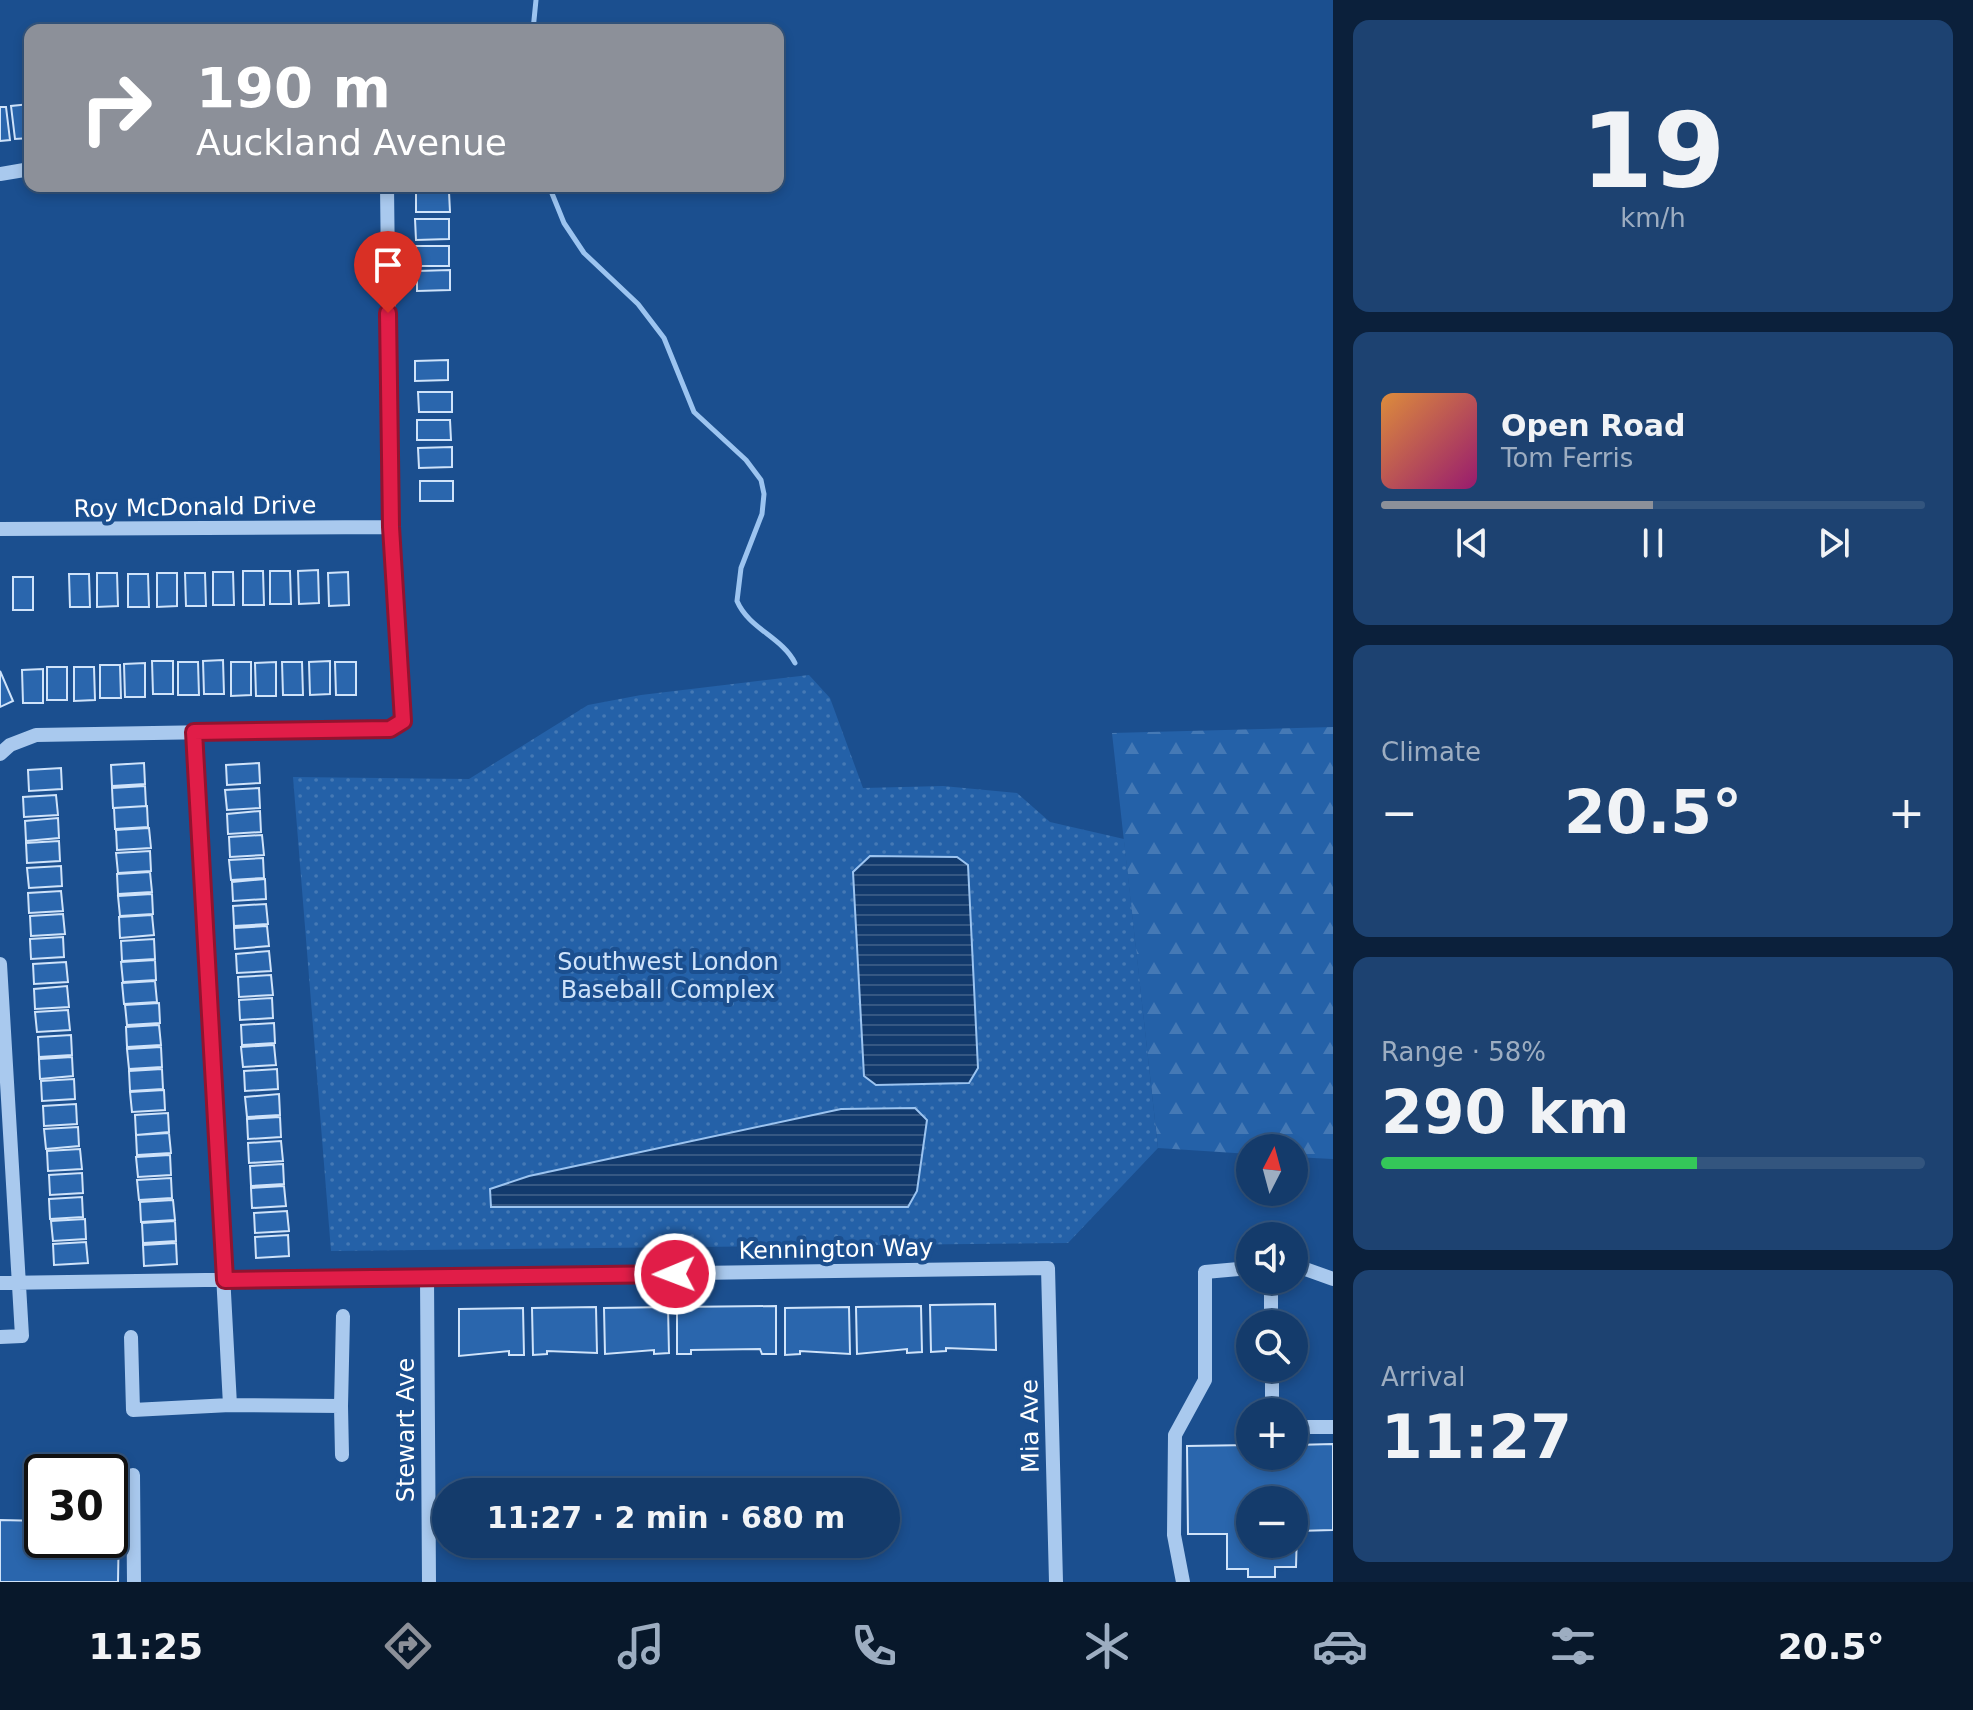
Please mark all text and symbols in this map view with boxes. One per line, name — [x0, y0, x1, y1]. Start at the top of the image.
text: 190 m — [196, 55, 391, 120]
icon: right — [64, 56, 168, 160]
text: 19 — [1581, 90, 1725, 212]
text: Auckland Avenue — [196, 122, 507, 163]
text: km/h — [1620, 203, 1686, 233]
pin — [354, 231, 422, 313]
icon: arrive — [366, 243, 410, 287]
text: Open Road — [1501, 408, 1686, 443]
text: Tom Ferris — [1501, 443, 1633, 473]
street label: Roy McDonald Drive — [73, 491, 317, 523]
icon: previous — [1450, 521, 1494, 565]
icon: pause — [1631, 521, 1675, 565]
icon: next — [1812, 521, 1856, 565]
text: Climate — [1381, 737, 1481, 767]
text: 20.5° — [1564, 777, 1742, 847]
text: − — [1381, 787, 1418, 838]
text: + — [1888, 787, 1925, 838]
park label: Southwest London Baseball Complex — [557, 948, 779, 1004]
text: Range · 58% — [1381, 1037, 1546, 1067]
text: 290 km — [1381, 1077, 1630, 1147]
north arrow — [1236, 1134, 1308, 1206]
map controls — [1236, 1134, 1308, 1558]
button: sound — [1236, 1222, 1308, 1294]
position arrow — [633, 1232, 717, 1316]
street label: Kennington Way — [738, 1233, 934, 1265]
button: search — [1236, 1310, 1308, 1382]
street label: Stewart Ave — [392, 1358, 420, 1502]
text: Arrival — [1381, 1362, 1465, 1392]
street label: Mia Ave — [1015, 1379, 1045, 1473]
button: + — [1236, 1398, 1308, 1470]
text: 11:27 — [1381, 1402, 1572, 1472]
speed limit sign: 30 — [24, 1454, 128, 1558]
button: − — [1236, 1486, 1308, 1558]
text: 11:27 · 2 min · 680 m — [487, 1500, 845, 1535]
icon: directions — [380, 1618, 436, 1674]
icon: music — [613, 1618, 669, 1674]
icon: phone — [846, 1618, 902, 1674]
icon: climate — [1079, 1618, 1135, 1674]
icon: car — [1312, 1618, 1368, 1674]
icon: filters — [1545, 1618, 1601, 1674]
text: 11:25 — [88, 1626, 203, 1667]
text: 20.5° — [1778, 1626, 1884, 1667]

